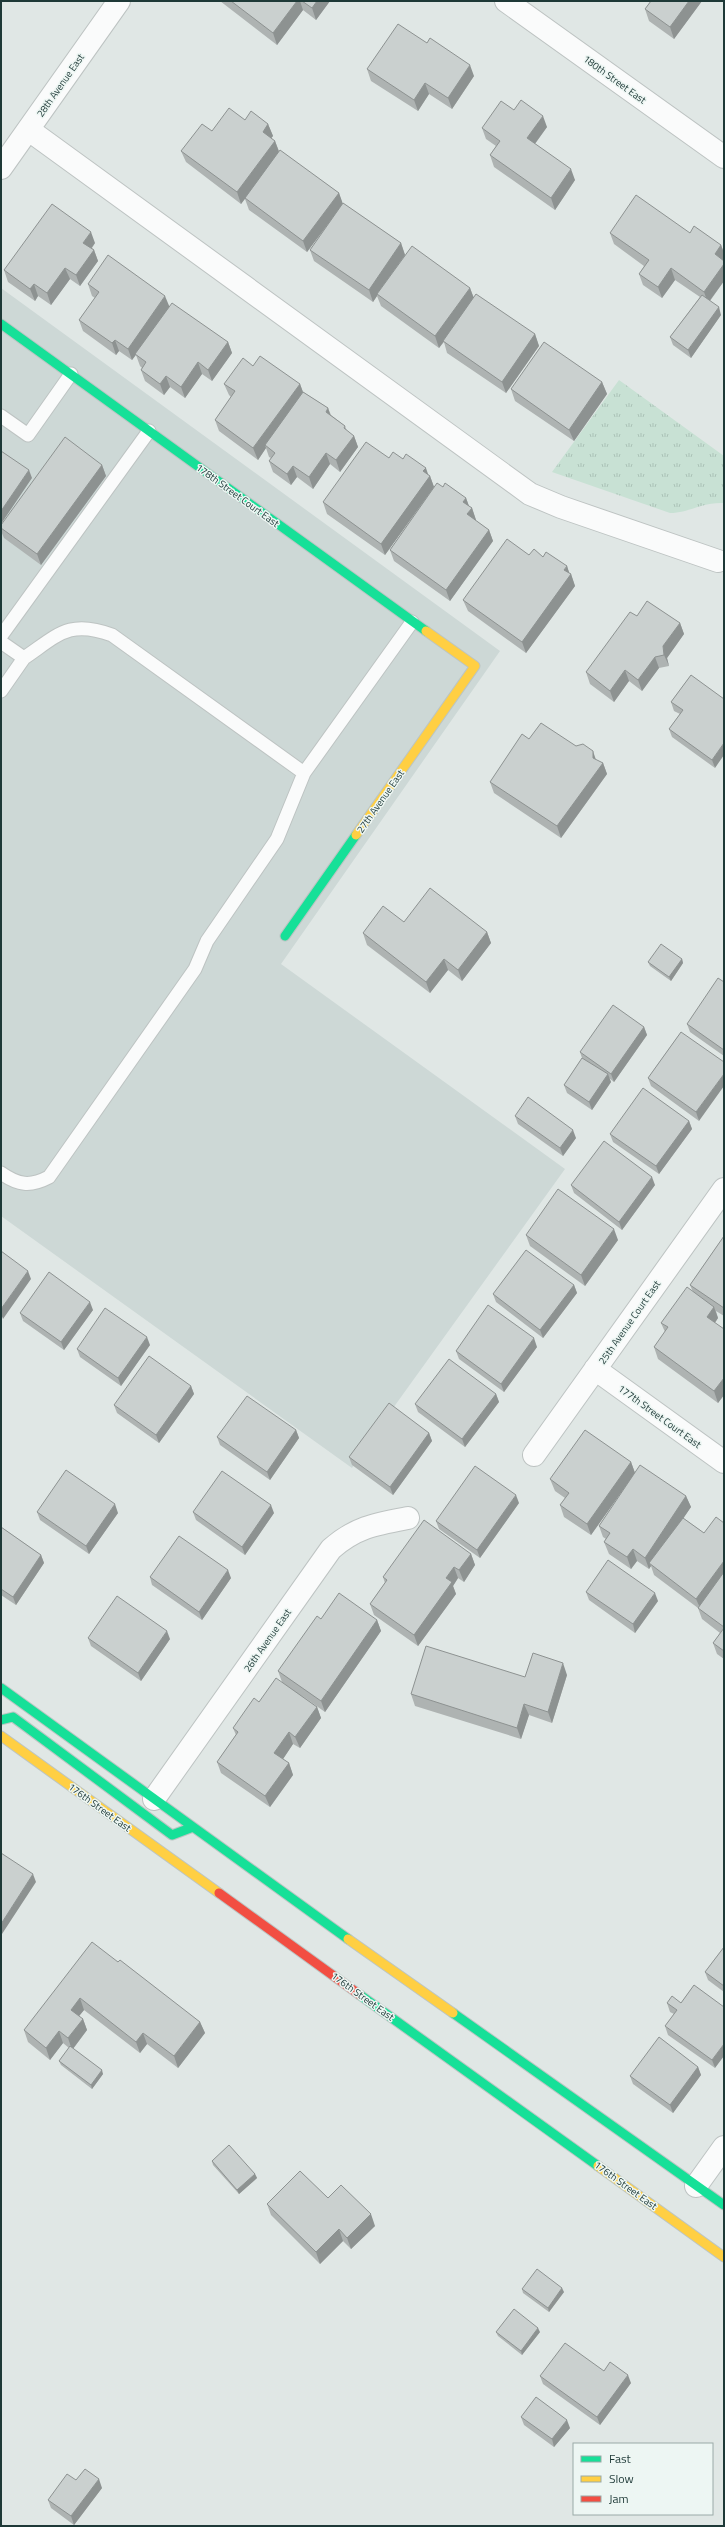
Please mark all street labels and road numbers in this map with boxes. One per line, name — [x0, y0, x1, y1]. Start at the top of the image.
street label: 28th Avenue East — [33, 50, 88, 120]
street label: 180th Street East — [580, 51, 650, 108]
street label: 178th Street Court East — [193, 460, 283, 531]
street label: 27th Avenue East — [353, 766, 408, 836]
street label: 25th Avenue Court East — [595, 1277, 664, 1367]
street label: 177th Street Court East — [615, 1381, 705, 1452]
street label: 26th Avenue East — [240, 1605, 295, 1675]
street label: 176th Street East — [65, 1779, 135, 1836]
street label: 176th Street East — [328, 1968, 398, 2025]
street label: 176th Street East — [591, 2157, 661, 2214]

